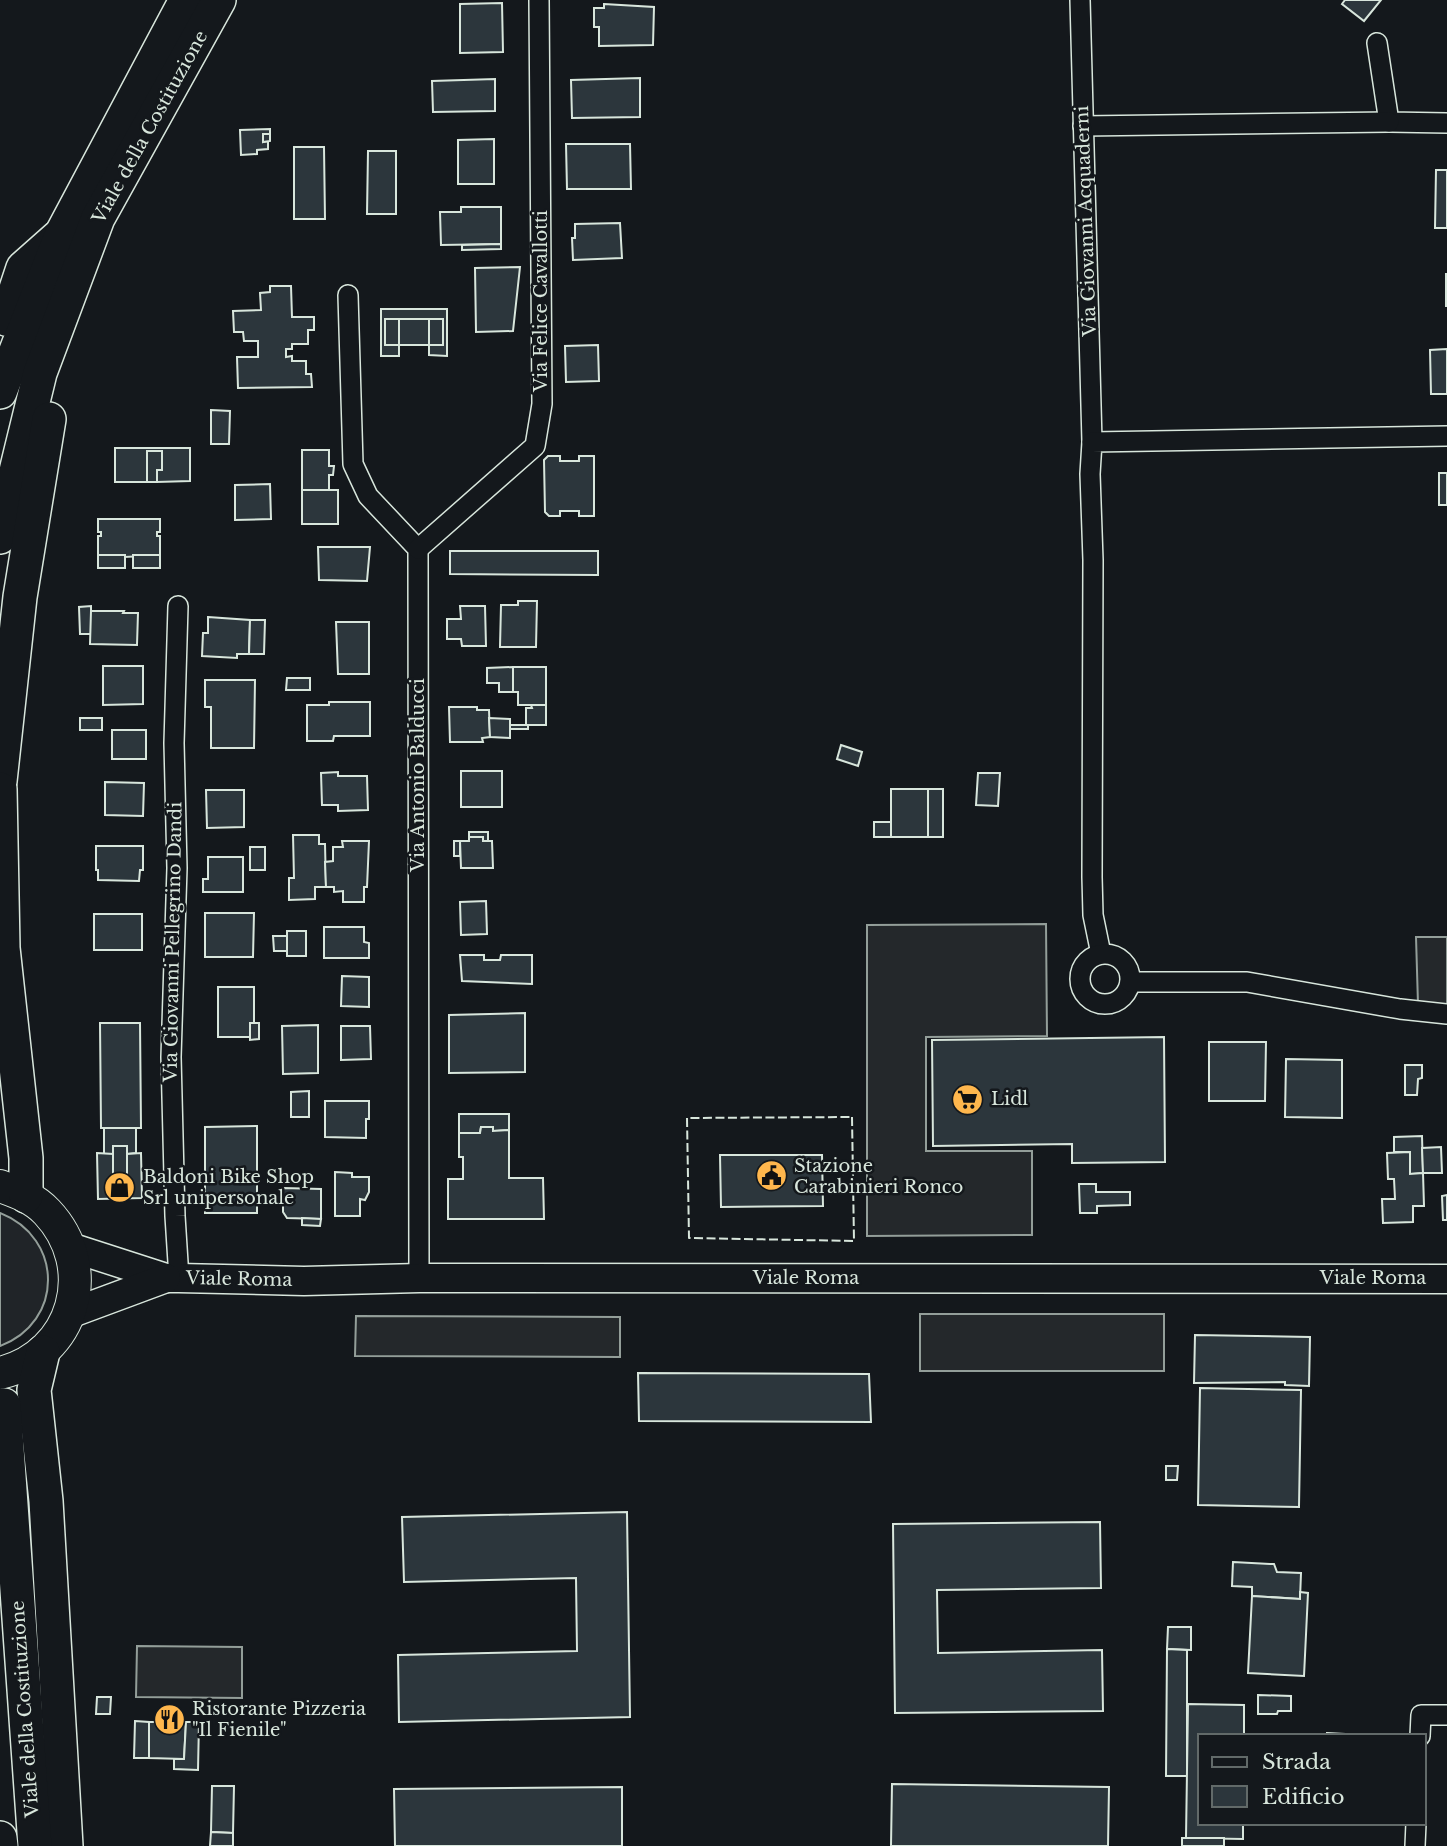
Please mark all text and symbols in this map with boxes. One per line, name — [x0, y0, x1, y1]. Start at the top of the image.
street label: Viale della Costituzione — [87, 27, 212, 228]
street label: Via Giovanni Acquaderni — [1071, 105, 1101, 338]
street label: Via Felice Cavallotti — [530, 210, 552, 393]
street label: Via Antonio Balducci — [407, 678, 429, 873]
street label: Via Giovanni Pellegrino Dandi — [160, 802, 186, 1083]
supermarket icon: Lidl — [951, 1082, 985, 1116]
place label: Lidl — [991, 1088, 1028, 1110]
place label: Stazione Carabinieri Ronco — [794, 1155, 963, 1198]
public building icon: Stazione Carabinieri Ronco — [754, 1159, 788, 1193]
place label: Baldoni Bike Shop Srl unipersonale — [143, 1166, 314, 1209]
shop icon: Baldoni Bike Shop Srl unipersonale — [103, 1170, 137, 1204]
street label: Viale Roma — [185, 1267, 292, 1291]
street label: Viale Roma — [752, 1267, 859, 1289]
street label: Viale Roma — [1319, 1267, 1426, 1289]
street label: Viale della Costituzione — [6, 1600, 44, 1819]
place label: Ristorante Pizzeria "Il Fienile" — [192, 1698, 366, 1741]
restaurant icon: Ristorante Pizzeria "Il Fienile" — [152, 1702, 186, 1736]
legend — [1198, 1734, 1426, 1825]
text: Strada — [1262, 1749, 1331, 1775]
text: Edificio — [1262, 1784, 1344, 1810]

